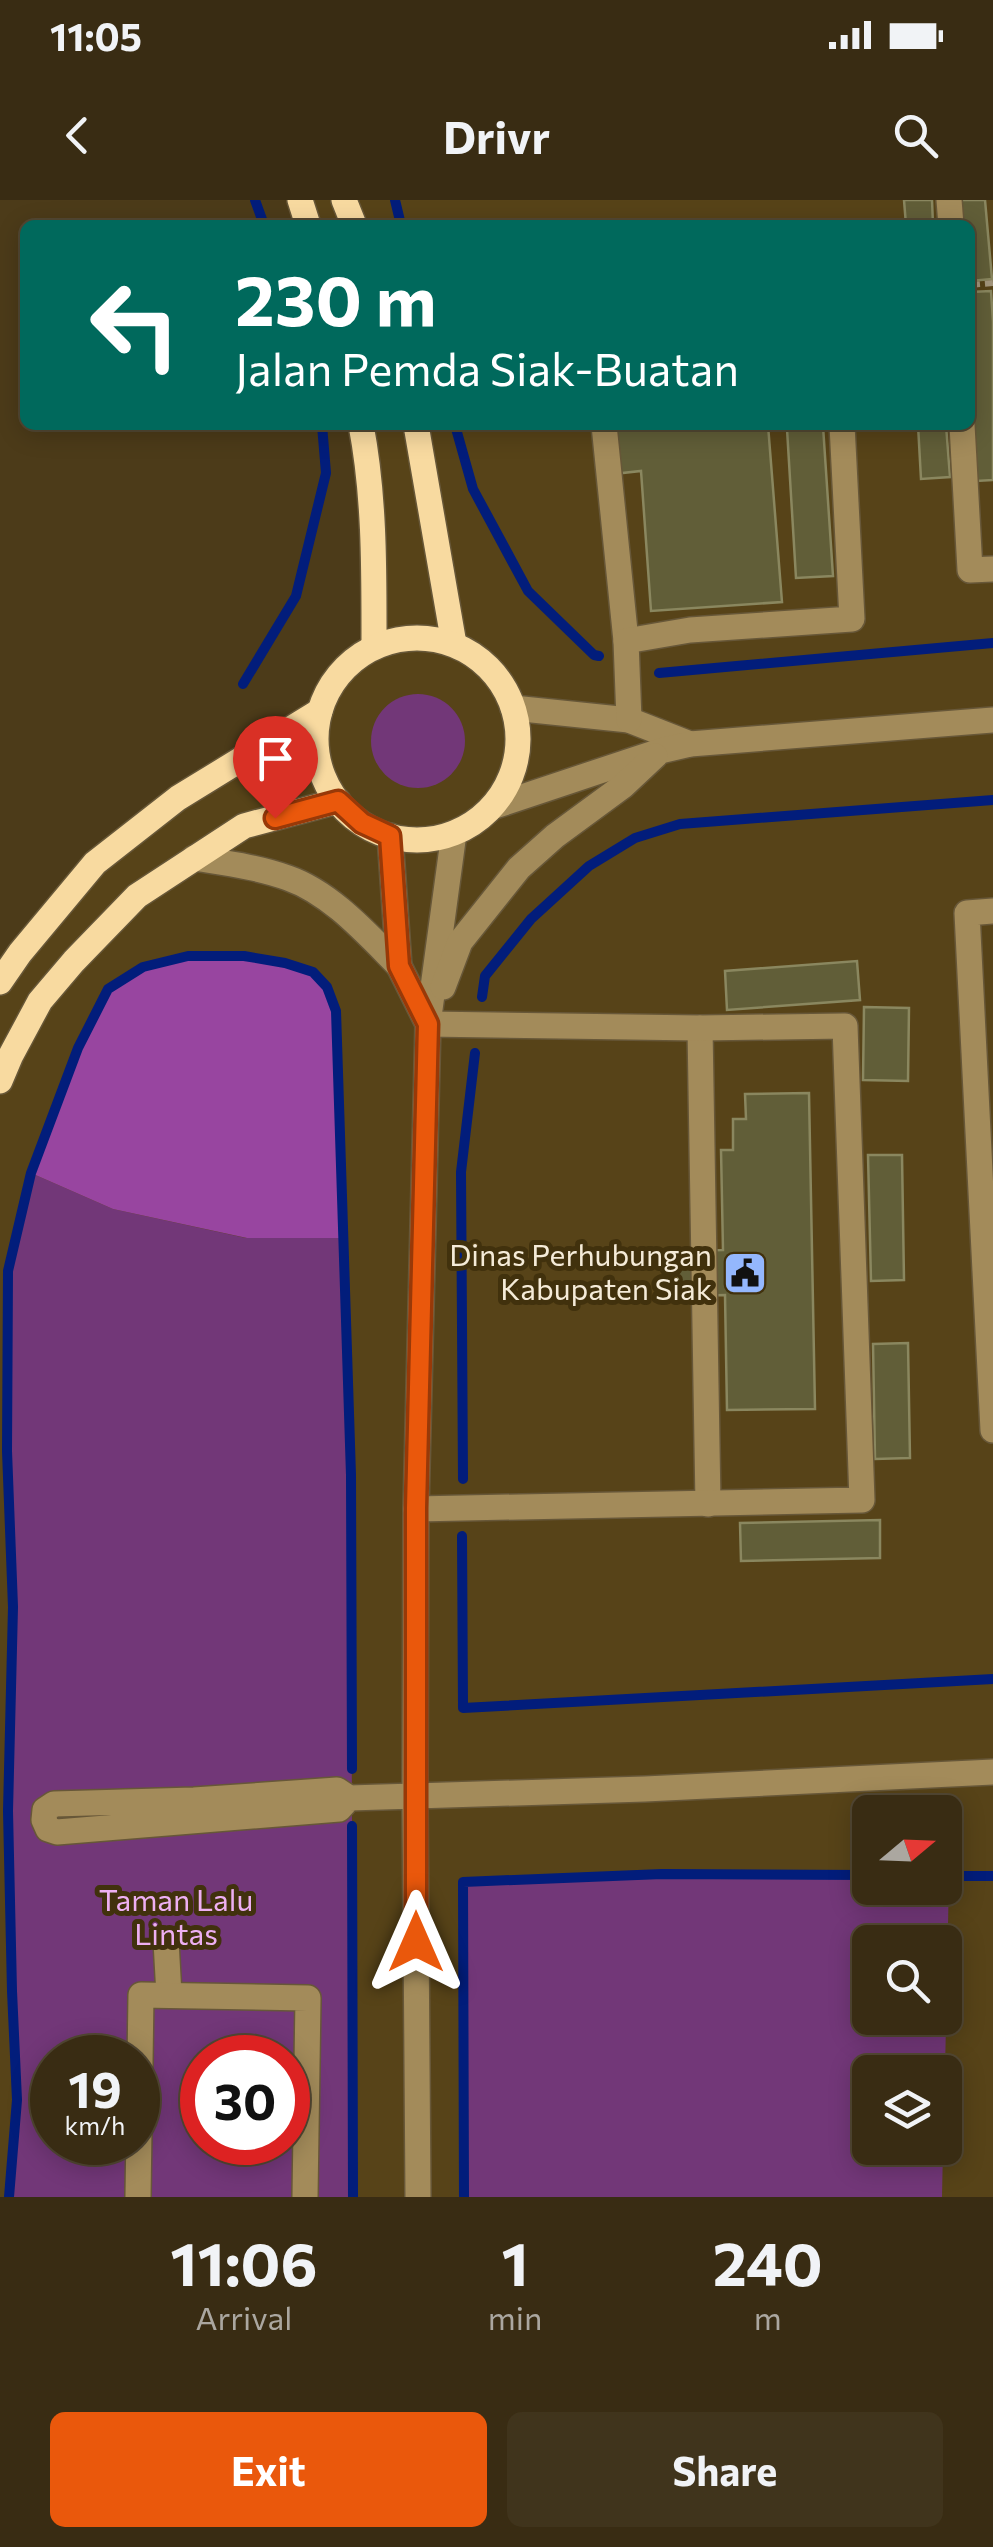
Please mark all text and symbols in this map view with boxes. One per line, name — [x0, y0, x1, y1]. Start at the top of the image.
text: 11:05 — [50, 12, 142, 59]
icon: back — [50, 108, 105, 163]
text: Drivr — [443, 108, 550, 163]
icon: search — [888, 108, 943, 163]
text: 230 m — [235, 255, 437, 340]
icon: left — [70, 260, 200, 390]
text: Jalan Pemda Siak-Buatan — [235, 340, 739, 395]
pin — [233, 716, 318, 819]
icon: arrive — [248, 731, 303, 786]
place label: Dinas Perhubungan Kabupaten Siak — [449, 1235, 712, 1306]
public building icon: Dinas Perhubungan Kabupaten Siak — [722, 1250, 768, 1296]
north arrow — [852, 1795, 962, 1905]
map controls — [852, 1795, 962, 2165]
park label: Taman Lalu Lintas — [99, 1880, 253, 1951]
position arrow — [364, 1890, 468, 1994]
button: search — [852, 1925, 962, 2035]
speed limit sign: 30 — [180, 2035, 310, 2165]
button: layers — [852, 2055, 962, 2165]
text: 19 — [68, 2057, 122, 2118]
text: km/h — [65, 2110, 125, 2140]
text: 11:06 — [170, 2225, 317, 2298]
text: 1 — [501, 2225, 529, 2298]
text: 240 — [713, 2225, 823, 2298]
text: Arrival — [195, 2297, 292, 2337]
text: min — [488, 2297, 542, 2337]
text: m — [754, 2297, 782, 2337]
button: Exit — [50, 2412, 487, 2527]
button: Share — [507, 2412, 943, 2527]

